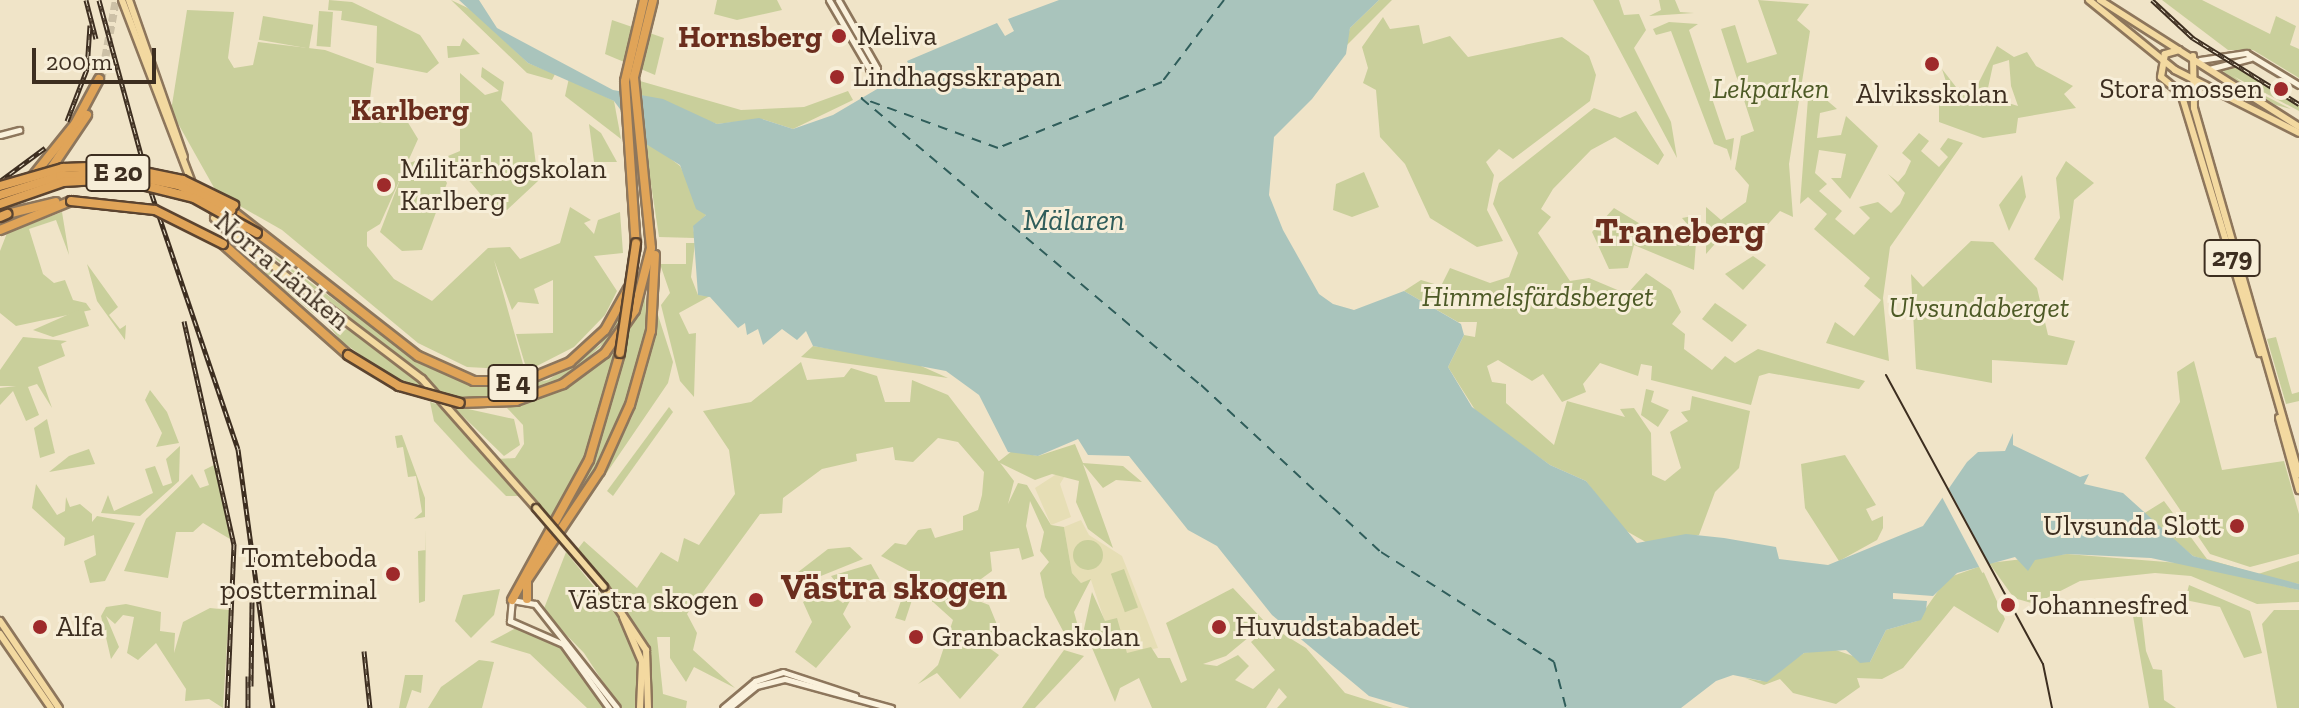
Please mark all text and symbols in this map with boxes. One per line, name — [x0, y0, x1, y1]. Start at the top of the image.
district label: Hornsberg — [678, 19, 822, 55]
place label: Meliva — [857, 19, 937, 53]
marker: Meliva — [828, 25, 850, 47]
scale bar — [36, 32, 160, 82]
text: 200 m — [46, 47, 112, 76]
marker: Alviksskolan — [1923, 55, 1941, 73]
place label: Lindhagsskrapan — [853, 60, 1061, 94]
marker: Lindhagsskrapan — [828, 68, 846, 86]
park label: Lekparken — [1713, 72, 1829, 106]
place label: Stora mossen — [2099, 72, 2263, 106]
place label: Alviksskolan — [1856, 77, 2008, 111]
marker: Stora mossen — [2270, 78, 2292, 100]
district label: Karlberg — [351, 92, 469, 128]
road number: E 20 — [84, 151, 152, 195]
place label: Militärhögskolan Karlberg — [400, 152, 606, 218]
marker: Militärhögskolan Karlberg — [375, 176, 393, 194]
water label: Mälaren — [1023, 202, 1125, 238]
street label: Norra Länken — [208, 205, 356, 337]
district label: Traneberg — [1595, 209, 1765, 253]
road number: 279 — [2202, 236, 2262, 280]
park label: Himmelsfärdsberget — [1422, 280, 1654, 314]
park label: Ulvsundaberget — [1889, 291, 2069, 325]
road number: E 4 — [487, 361, 539, 405]
place label: Ulvsunda Slott — [2043, 509, 2221, 543]
marker: Ulvsunda Slott — [2228, 517, 2246, 535]
place label: Tomteboda postterminal — [220, 541, 377, 607]
marker: Tomteboda postterminal — [384, 565, 402, 583]
district label: Västra skogen — [781, 565, 1007, 609]
place label: Västra skogen — [569, 583, 738, 617]
place label: Johannesfred — [2026, 588, 2188, 622]
marker: Västra skogen — [745, 589, 767, 611]
marker: Johannesfred — [1997, 594, 2019, 616]
place label: Alfa — [56, 610, 104, 644]
place label: Huvudstabadet — [1235, 610, 1420, 644]
marker: Alfa — [31, 618, 49, 636]
marker: Huvudstabadet — [1210, 618, 1228, 636]
place label: Granbackaskolan — [932, 620, 1140, 654]
marker: Granbackaskolan — [907, 628, 925, 646]

